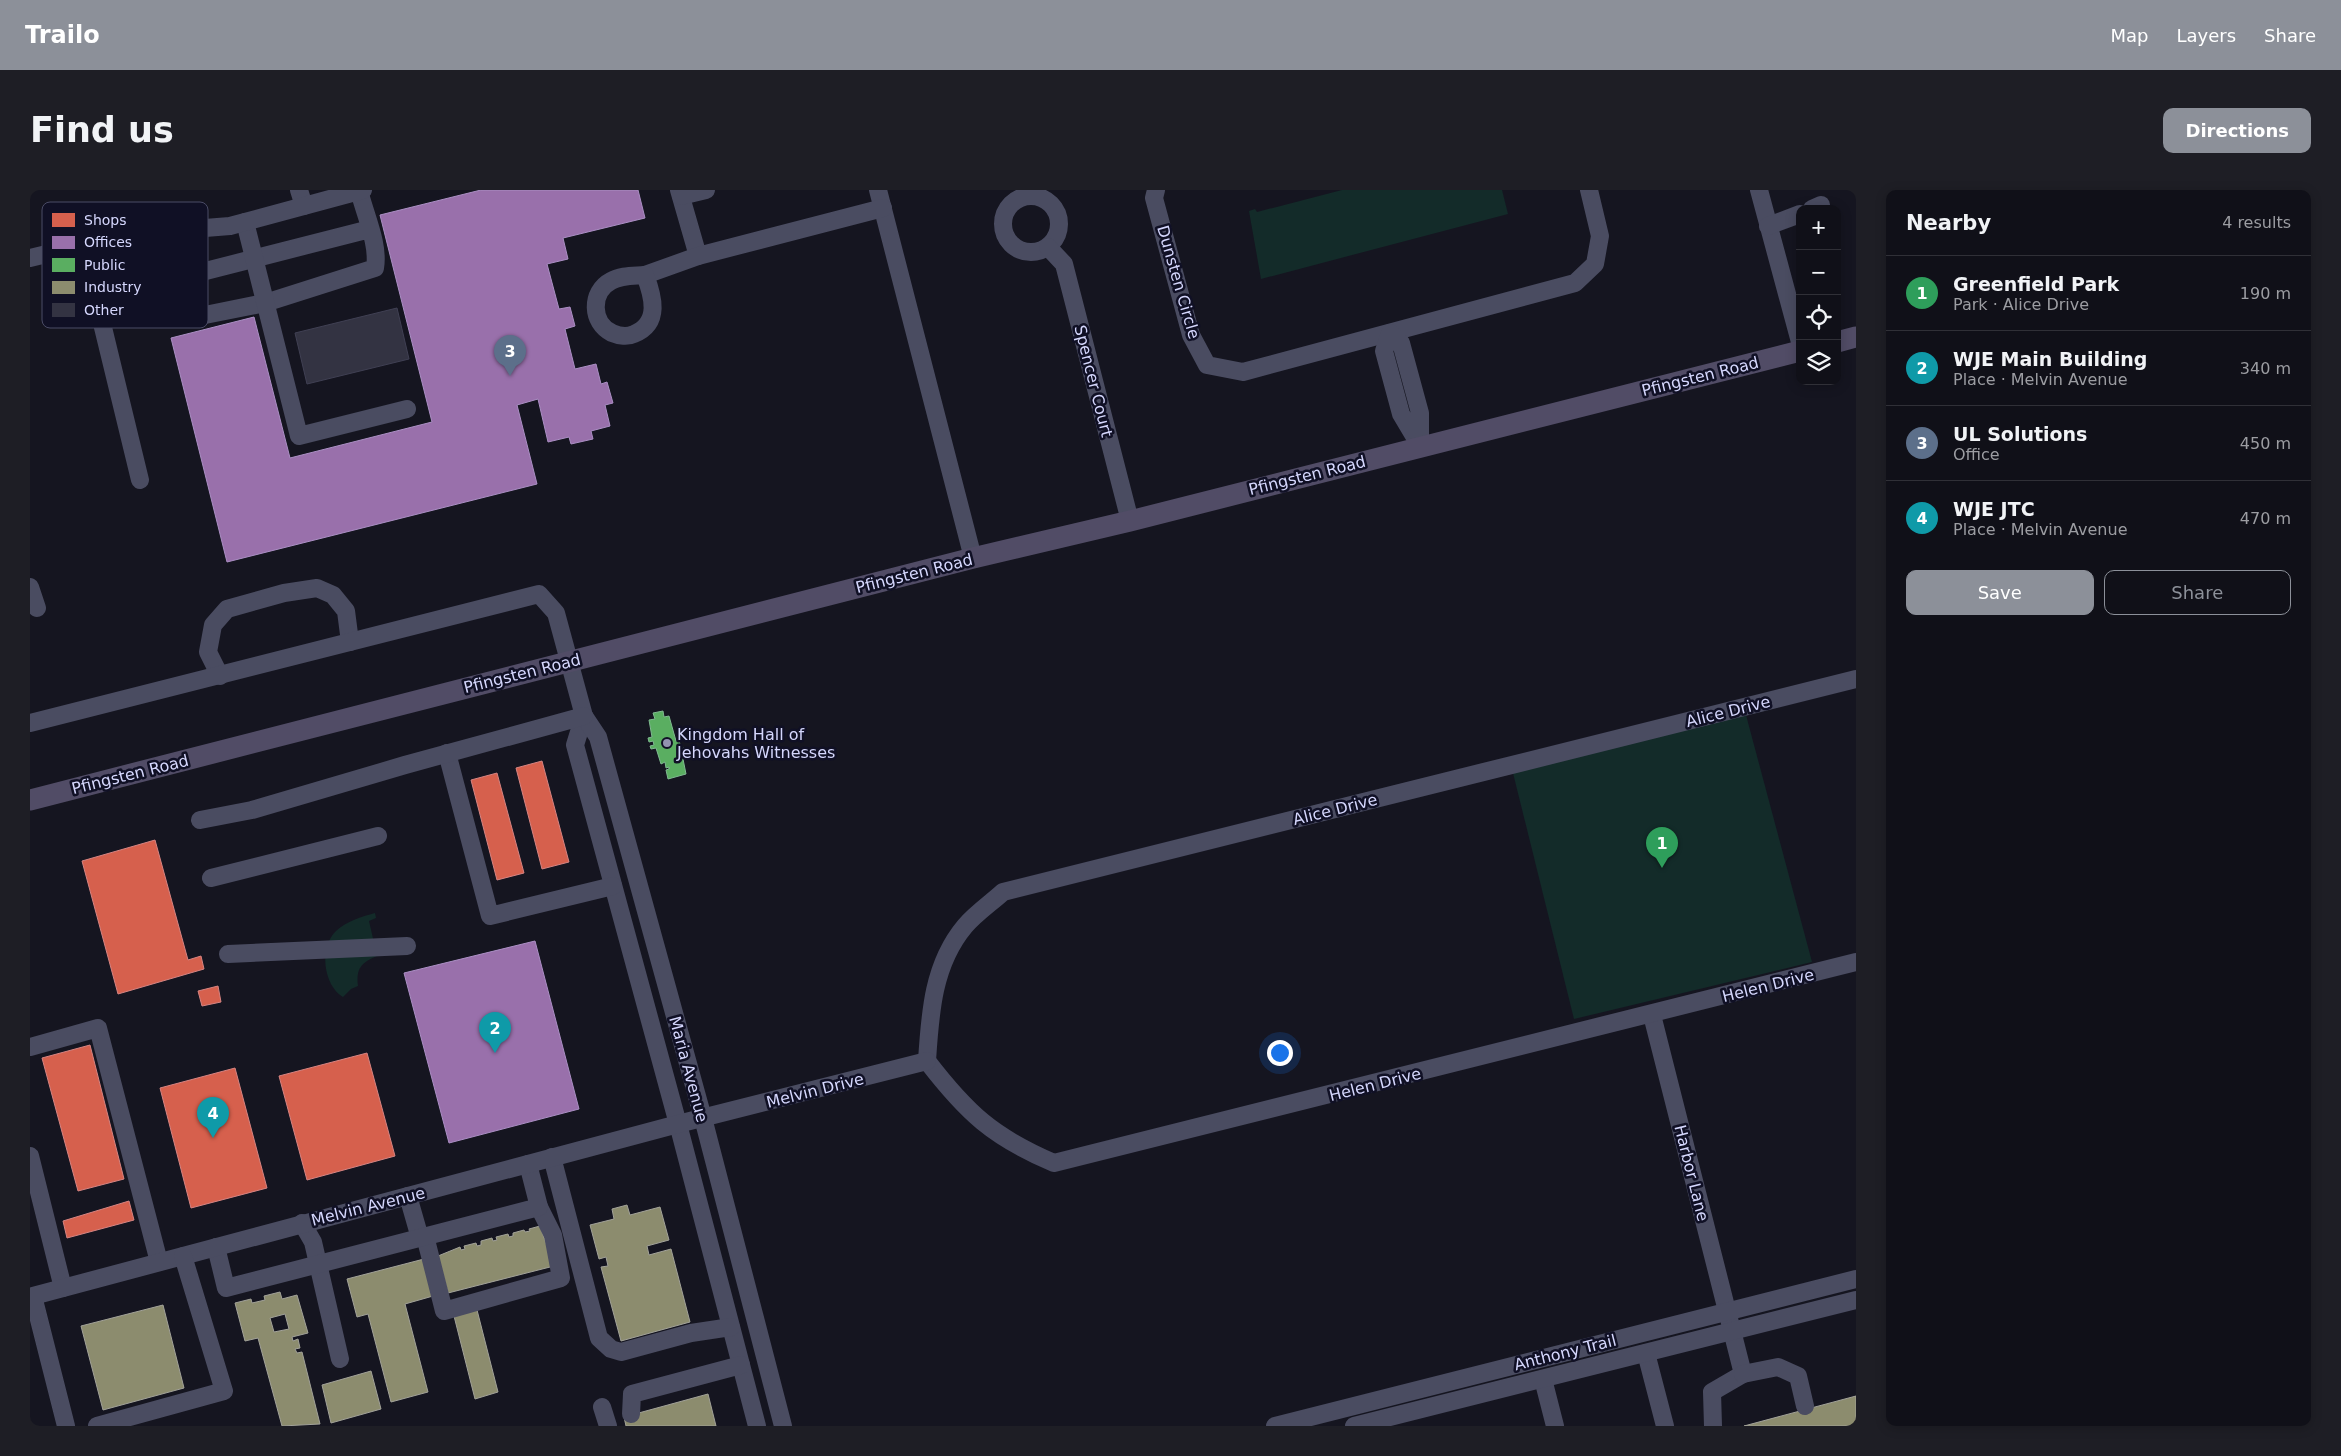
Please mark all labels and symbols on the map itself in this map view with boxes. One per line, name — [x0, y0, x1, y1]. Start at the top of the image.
legend — [42, 202, 208, 328]
text: Shops — [84, 212, 127, 228]
street label: Dunsten Circle — [1153, 223, 1204, 341]
text: Offices — [84, 234, 132, 250]
text: Public — [84, 257, 125, 273]
text: Industry — [84, 279, 142, 295]
text: Other — [84, 302, 124, 318]
street label: Spencer Court — [1070, 323, 1117, 439]
pin: 3 — [494, 335, 526, 376]
street label: Pfingsten Road — [1640, 353, 1761, 400]
street label: Pfingsten Road — [1247, 452, 1368, 499]
street label: Pfingsten Road — [854, 550, 975, 597]
street label: Pfingsten Road — [462, 650, 583, 697]
street label: Alice Drive — [1684, 692, 1772, 731]
place label: Kingdom Hall of Jehovahs Witnesses — [676, 725, 835, 762]
marker: Kingdom Hall of Jehovahs Witnesses — [661, 737, 673, 749]
street label: Pfingsten Road — [70, 751, 191, 798]
street label: Alice Drive — [1291, 790, 1379, 829]
pin: 1 — [1646, 827, 1678, 868]
street label: Helen Drive — [1720, 965, 1816, 1006]
pin: 2 — [479, 1012, 511, 1053]
street label: Maria Avenue — [665, 1014, 712, 1124]
your location — [1267, 1040, 1293, 1066]
street label: Helen Drive — [1327, 1064, 1423, 1105]
street label: Melvin Drive — [764, 1069, 866, 1112]
pin: 4 — [197, 1097, 229, 1138]
street label: Harbor Lane — [1670, 1123, 1713, 1223]
street label: Melvin Avenue — [309, 1183, 427, 1230]
street label: Anthony Trail — [1512, 1331, 1618, 1374]

